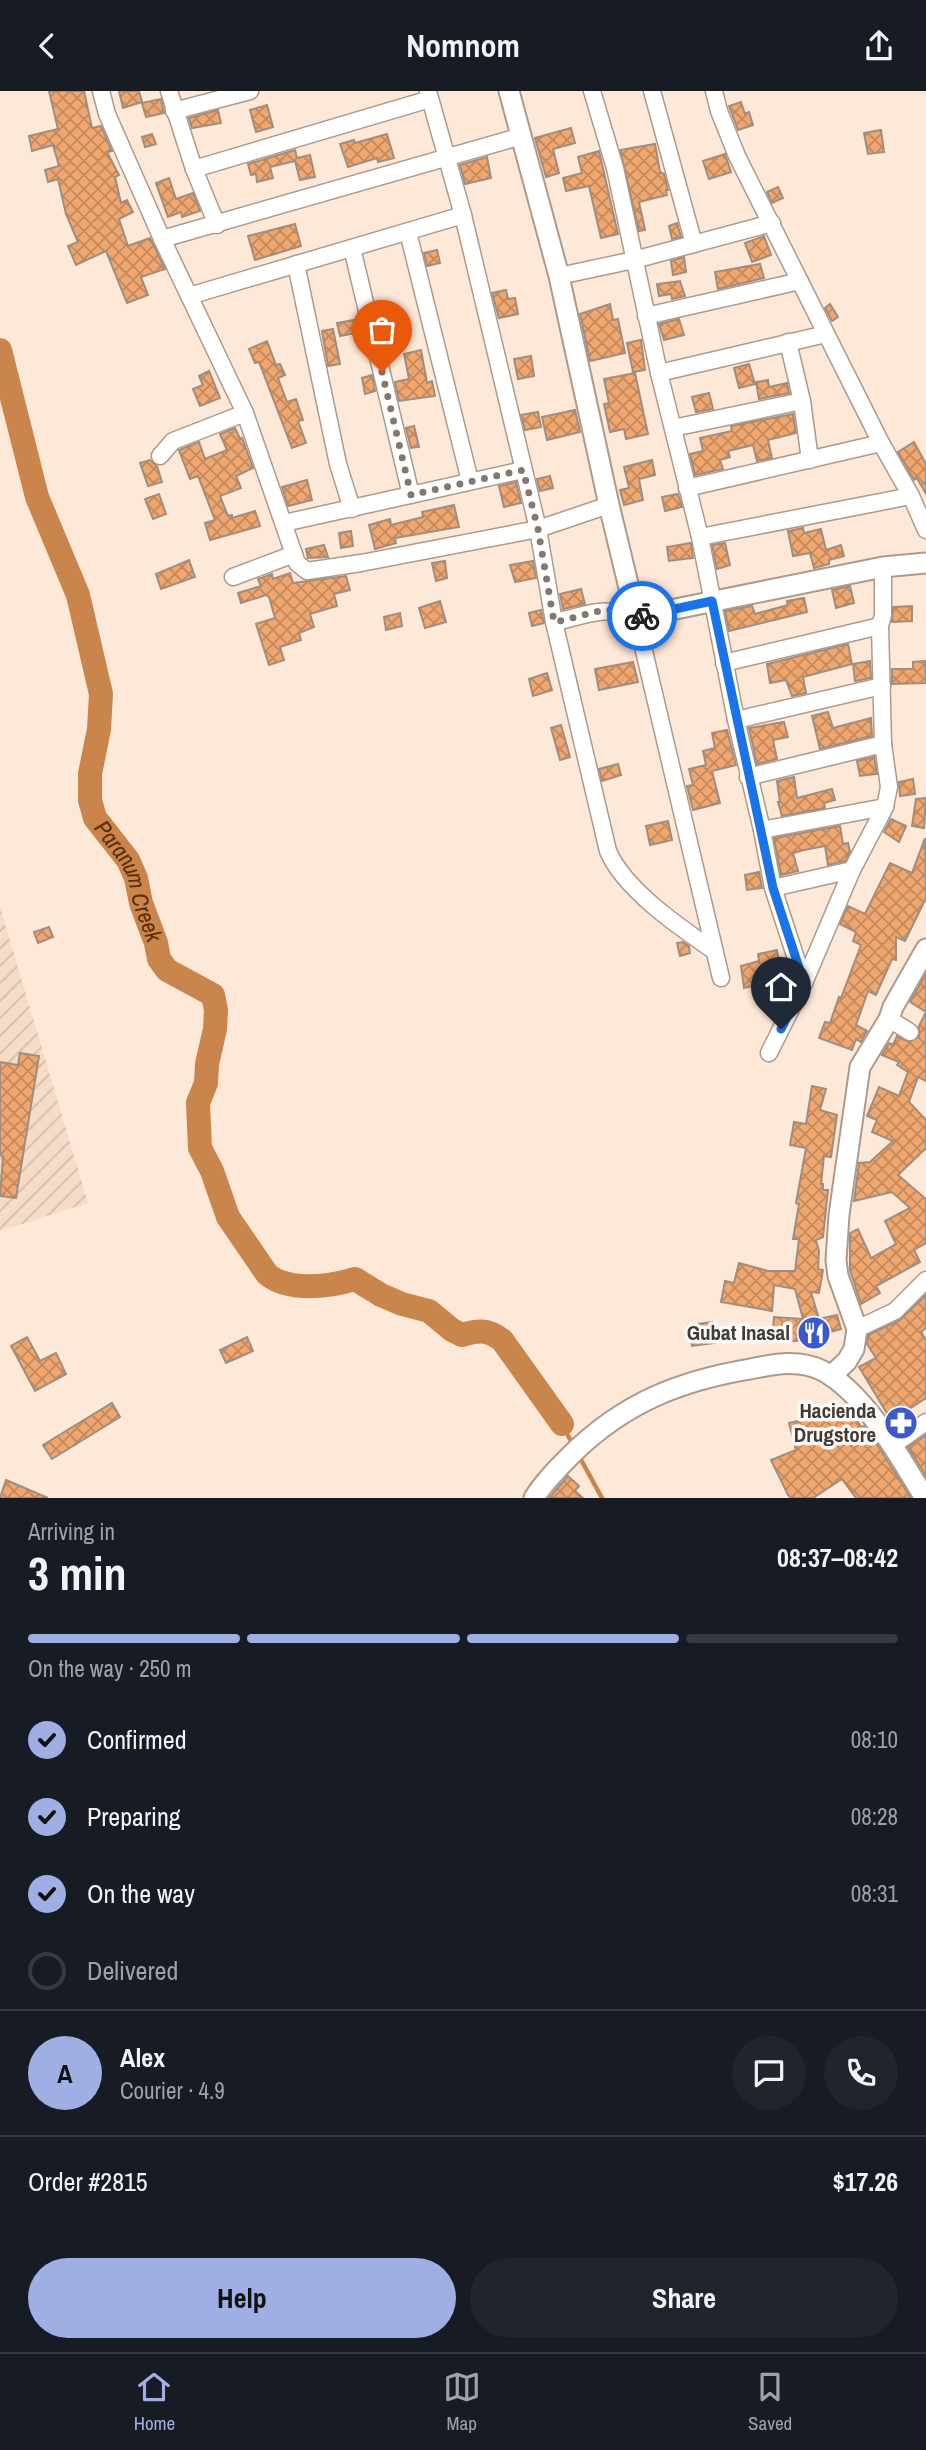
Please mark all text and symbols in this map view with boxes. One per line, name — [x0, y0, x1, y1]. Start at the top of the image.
text: Nomnom — [406, 24, 520, 67]
icon: back — [28, 27, 66, 65]
icon: share — [860, 27, 898, 65]
pin — [352, 300, 412, 372]
icon: bag — [363, 311, 401, 349]
courier — [607, 581, 677, 651]
icon: bike — [623, 597, 661, 635]
water label: Paranum Creek — [87, 813, 171, 948]
pin — [751, 957, 811, 1029]
icon: home — [762, 968, 800, 1006]
restaurant icon: Gubat Inasal — [795, 1314, 833, 1352]
place label: Gubat Inasal — [687, 1318, 790, 1347]
place label: Hacienda Drugstore — [794, 1396, 876, 1449]
pharmacy icon: Hacienda Drugstore — [882, 1404, 920, 1442]
text: Arriving in — [28, 1516, 115, 1547]
text: 08:37–08:42 — [777, 1540, 898, 1575]
text: 3 min — [28, 1542, 127, 1604]
text: On the way · 250 m — [28, 1653, 192, 1684]
icon: check — [28, 1721, 66, 1759]
text: Confirmed — [87, 1722, 187, 1757]
text: 08:10 — [851, 1724, 898, 1755]
icon: check — [28, 1798, 66, 1836]
text: Preparing — [87, 1799, 181, 1834]
text: 08:28 — [851, 1801, 898, 1832]
icon: check — [28, 1875, 66, 1913]
text: On the way — [87, 1876, 195, 1911]
text: 08:31 — [851, 1878, 898, 1909]
text: Delivered — [87, 1953, 178, 1988]
button: chat — [732, 2036, 806, 2110]
button: phone — [824, 2036, 898, 2110]
text: Alex — [120, 2040, 165, 2075]
text: A — [57, 2056, 73, 2091]
text: Courier · 4.9 — [120, 2075, 225, 2106]
text: Order #2815 — [28, 2164, 148, 2199]
text: $17.26 — [833, 2164, 898, 2199]
button: Help — [28, 2258, 456, 2338]
button: Share — [470, 2258, 898, 2338]
tab: Home — [134, 2368, 175, 2436]
tab: Map — [443, 2368, 481, 2436]
tab: Saved — [748, 2368, 792, 2436]

